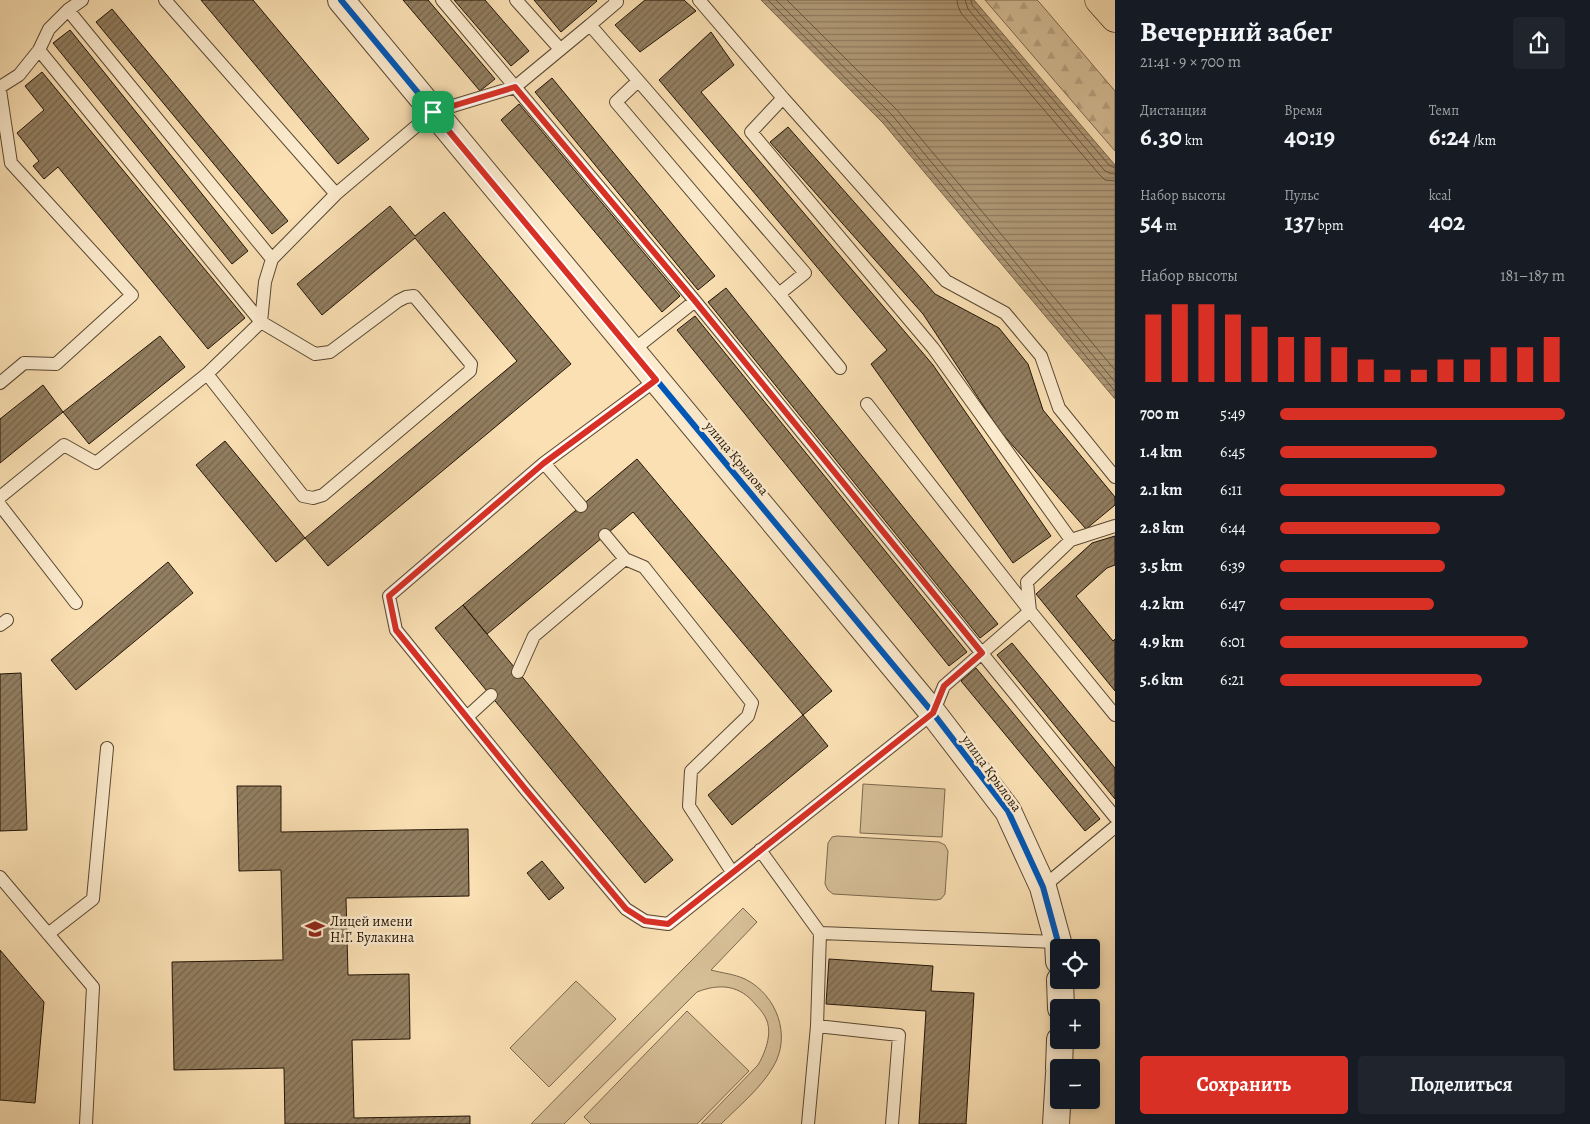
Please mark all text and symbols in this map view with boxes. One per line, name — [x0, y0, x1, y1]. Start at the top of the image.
text: Вечерний забег — [1140, 13, 1332, 51]
button: share — [1513, 17, 1565, 69]
text: 21:41 · 9 × 700 m — [1140, 51, 1241, 73]
pin — [412, 91, 454, 133]
icon: arrive — [419, 98, 447, 126]
text: Дистанция — [1140, 101, 1207, 120]
text: Время — [1284, 101, 1322, 120]
text: Темп — [1429, 101, 1459, 120]
text: 6.30 — [1140, 120, 1182, 154]
text: 40:19 — [1284, 120, 1335, 154]
text: 6:24 — [1429, 120, 1470, 154]
text: km — [1182, 131, 1203, 150]
text: /km — [1470, 131, 1496, 150]
text: Набор высоты — [1140, 186, 1226, 205]
text: Пульс — [1284, 186, 1319, 205]
text: kcal — [1429, 186, 1451, 205]
text: 54 — [1140, 205, 1162, 239]
text: 137 — [1284, 205, 1315, 239]
text: 402 — [1429, 205, 1465, 239]
text: m — [1162, 216, 1177, 235]
text: bpm — [1315, 216, 1344, 235]
text: Набор высоты — [1140, 265, 1238, 287]
text: 181–187 m — [1500, 265, 1565, 287]
text: 700 m — [1140, 403, 1179, 425]
text: 5:49 — [1220, 403, 1245, 425]
street label: улица Крылова — [699, 417, 773, 500]
text: 1.4 km — [1140, 441, 1182, 463]
text: 6:45 — [1220, 441, 1245, 463]
text: 2.1 km — [1140, 479, 1182, 501]
text: 6:11 — [1220, 479, 1242, 501]
text: 2.8 km — [1140, 517, 1184, 539]
text: 6:44 — [1220, 517, 1246, 539]
text: 3.5 km — [1140, 555, 1183, 577]
text: 6:39 — [1220, 555, 1245, 577]
text: 4.2 km — [1140, 593, 1184, 615]
text: 6:47 — [1220, 593, 1245, 615]
text: 4.9 km — [1140, 631, 1184, 653]
text: 6:01 — [1220, 631, 1245, 653]
text: 5.6 km — [1140, 669, 1183, 691]
text: 6:21 — [1220, 669, 1244, 691]
street label: улица Крылова — [957, 730, 1026, 816]
place label: Лицей имени Н.Г. Булакина — [330, 912, 415, 947]
school or university icon: Лицей имени Н.Г. Булакина — [304, 918, 326, 940]
map controls — [1050, 939, 1100, 1109]
button: locate — [1050, 939, 1100, 989]
button: + — [1050, 999, 1100, 1049]
button: Сохранить — [1140, 1056, 1348, 1114]
button: Поделиться — [1358, 1056, 1565, 1114]
button: − — [1050, 1059, 1100, 1109]

